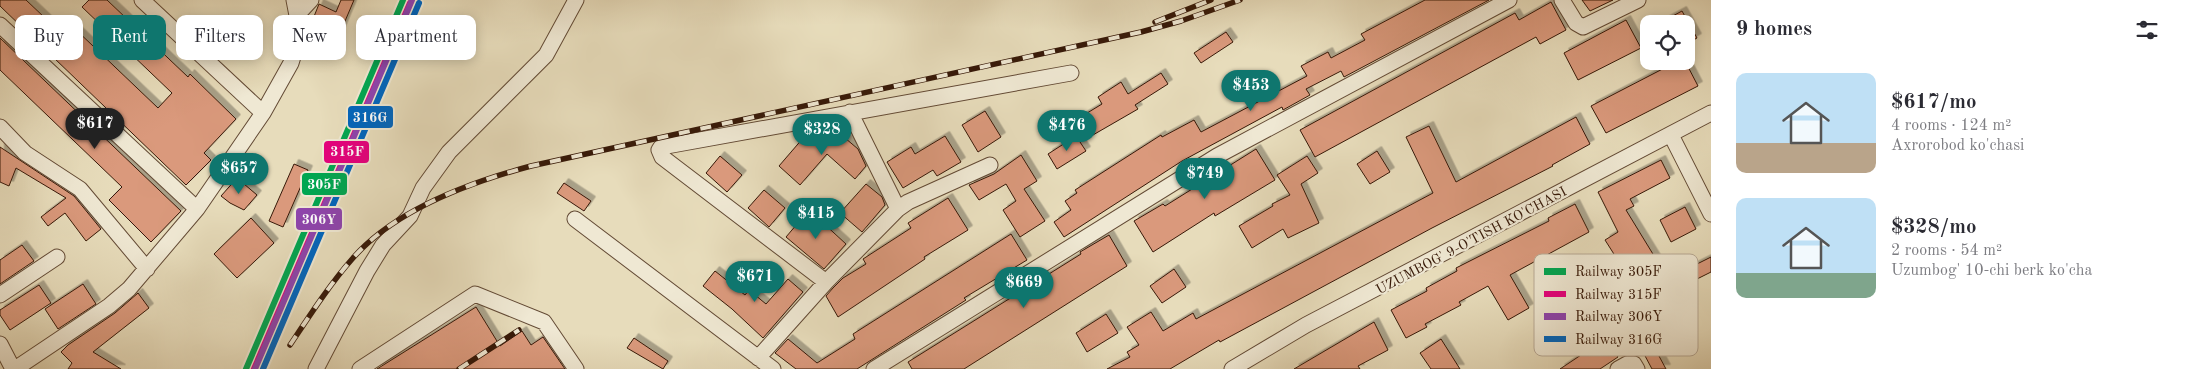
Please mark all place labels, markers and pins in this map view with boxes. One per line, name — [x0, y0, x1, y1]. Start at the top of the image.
pin: $453 — [1221, 70, 1281, 112]
pin: $617 — [65, 108, 125, 150]
pin: $476 — [1037, 110, 1097, 152]
pin: $328 — [792, 114, 852, 156]
pin: $657 — [209, 152, 269, 195]
pin: $749 — [1175, 158, 1235, 200]
pin: $415 — [786, 198, 846, 240]
pin: $671 — [725, 260, 785, 303]
pin: $669 — [994, 266, 1054, 309]

